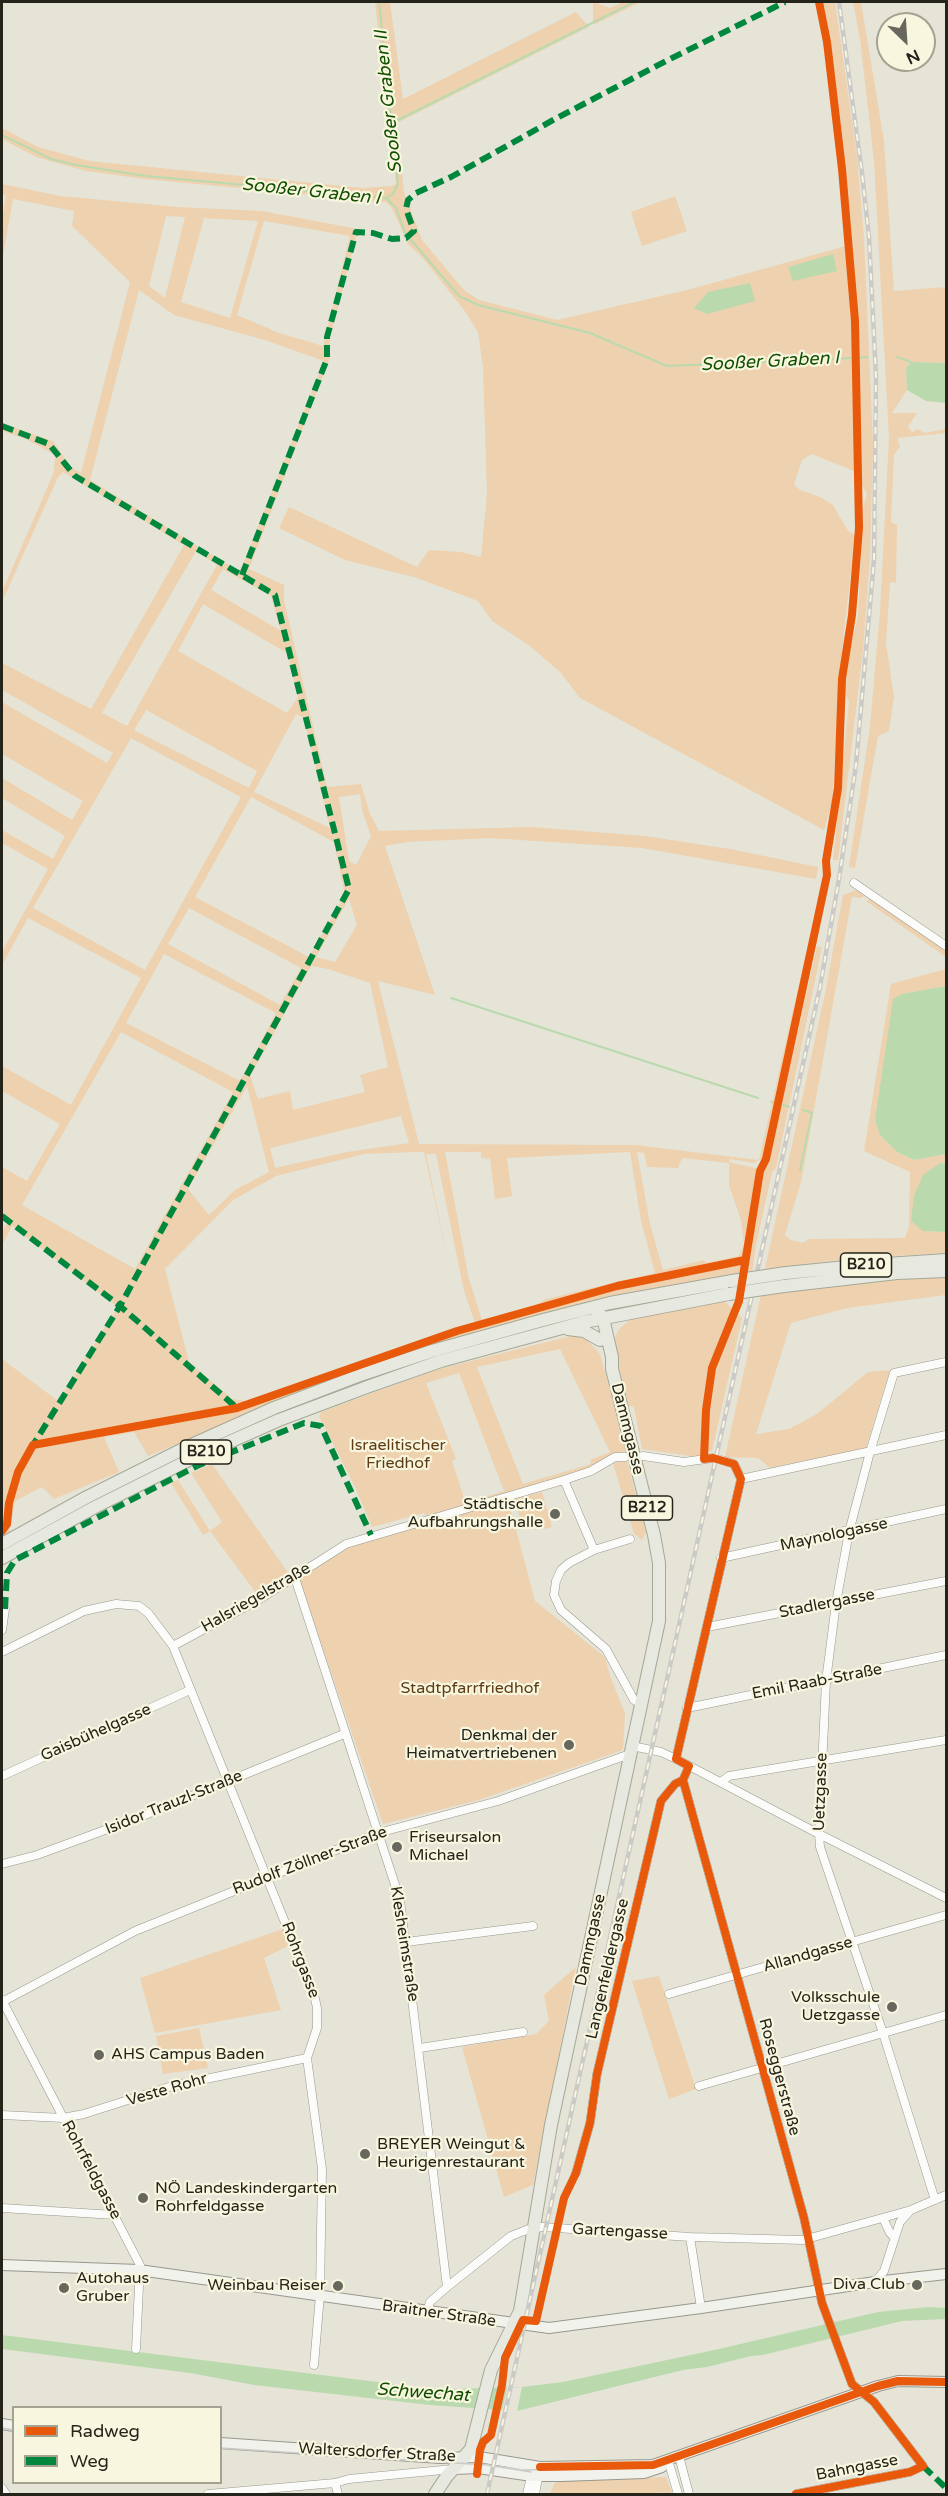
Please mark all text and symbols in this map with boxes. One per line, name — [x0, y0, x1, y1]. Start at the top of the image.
north arrow — [876, 12, 936, 72]
water label: Sooßer Graben II — [371, 29, 407, 175]
text: N — [903, 45, 923, 68]
water label: Sooßer Graben I — [241, 174, 381, 210]
water label: Sooßer Graben I — [700, 348, 840, 376]
road number: B210 — [840, 1253, 892, 1277]
street label: Dammgasse — [606, 1381, 648, 1477]
park label: Israelitischer Friedhof — [350, 1436, 446, 1474]
road number: B210 — [180, 1440, 232, 1464]
place label: Städtische Aufbahrungshalle — [407, 1495, 543, 1533]
road number: B212 — [622, 1496, 672, 1520]
marker: Städtische Aufbahrungshalle — [548, 1507, 562, 1521]
street label: Maynologasse — [778, 1514, 890, 1556]
street label: Halsriegelstraße — [198, 1559, 314, 1637]
street label: Stadlergasse — [777, 1585, 877, 1623]
street label: Emil Raab-Straße — [750, 1660, 884, 1704]
park label: Stadtpfarrfriedhof — [401, 1679, 539, 1699]
street label: Gaisbühelgasse — [38, 1700, 154, 1766]
place label: Denkmal der Heimatvertriebenen — [406, 1726, 557, 1764]
marker: Denkmal der Heimatvertriebenen — [562, 1738, 576, 1752]
street label: Uetzgasse — [810, 1752, 832, 1832]
street label: Isidor Trauzl-Straße — [102, 1767, 246, 1839]
street label: Rudolf Zöllner-Straße — [230, 1823, 390, 1899]
place label: Friseursalon Michael — [409, 1828, 501, 1866]
marker: Friseursalon Michael — [390, 1840, 404, 1854]
street label: Klesheimstraße — [385, 1885, 423, 2003]
street label: Dammgasse — [572, 1892, 610, 1988]
street label: Langenfeldergasse — [582, 1897, 634, 2041]
street label: Rohrgasse — [277, 1919, 323, 2001]
street label: Allandgasse — [761, 1933, 855, 1977]
place label: Volksschule Uetzgasse — [791, 1988, 880, 2026]
marker: Volksschule Uetzgasse — [885, 2000, 899, 2014]
street label: Roseggerstraße — [754, 2016, 804, 2138]
place label: AHS Campus Baden — [111, 2045, 264, 2065]
marker: AHS Campus Baden — [92, 2048, 106, 2062]
street label: Veste Rohr — [124, 2069, 210, 2111]
street label: Rohrfeldgasse — [57, 2117, 125, 2223]
place label: BREYER Weingut & Heurigenrestaurant — [377, 2135, 526, 2173]
marker: BREYER Weingut & Heurigenrestaurant — [358, 2147, 372, 2161]
place label: NÖ Landeskindergarten Rohrfeldgasse — [155, 2179, 337, 2217]
marker: NÖ Landeskindergarten Rohrfeldgasse — [136, 2191, 150, 2205]
street label: Gartengasse — [572, 2220, 668, 2244]
place label: Autohaus Gruber — [76, 2269, 149, 2307]
place label: Diva Club — [833, 2275, 905, 2295]
place label: Weinbau Reiser — [208, 2276, 326, 2296]
marker: Diva Club — [910, 2278, 924, 2292]
marker: Weinbau Reiser — [331, 2279, 345, 2293]
marker: Autohaus Gruber — [57, 2281, 71, 2295]
street label: Braitner Straße — [381, 2297, 497, 2331]
water label: Schwechat — [376, 2379, 470, 2407]
legend — [12, 2406, 222, 2484]
text: Radweg — [70, 2420, 140, 2442]
street label: Waltersdorfer Straße — [298, 2439, 456, 2467]
text: Weg — [70, 2450, 109, 2472]
street label: Bahngasse — [814, 2451, 900, 2485]

